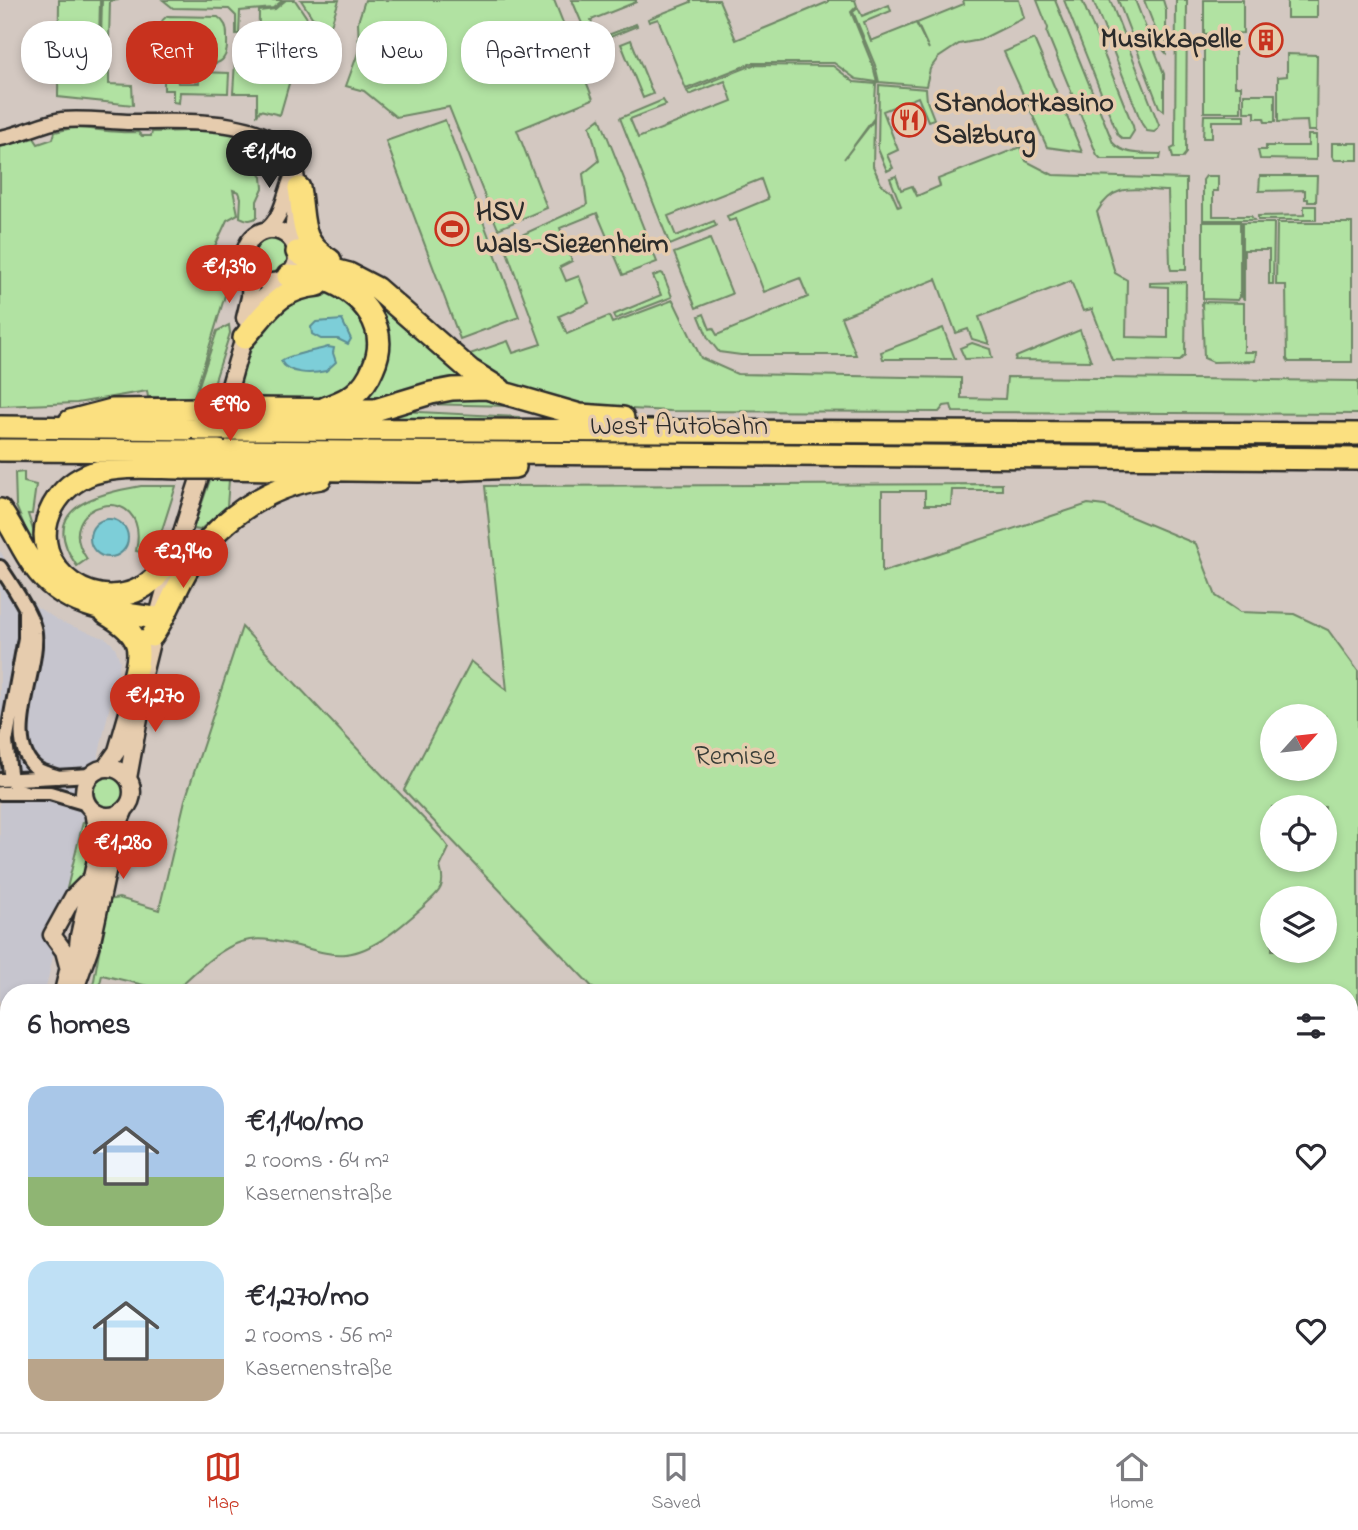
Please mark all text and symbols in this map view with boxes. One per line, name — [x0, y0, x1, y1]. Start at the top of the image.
place label: Musikkapelle — [1100, 20, 1243, 61]
chip: Buy — [21, 21, 112, 84]
chip: Rent — [126, 21, 218, 84]
chip: Filters — [232, 21, 342, 84]
chip: New — [356, 21, 447, 84]
chip: Apartment — [461, 21, 615, 84]
building icon: Musikkapelle — [1247, 21, 1285, 59]
place label: Standortkasino Salzburg — [934, 84, 1114, 158]
restaurant icon: Standortkasino Salzburg — [890, 101, 928, 139]
pin: €1,140 — [212, 130, 326, 190]
text: €1,140 — [242, 136, 296, 169]
place label: HSV Wals-Siezenheim — [476, 193, 669, 266]
sports icon: HSV Wals-Siezenheim — [433, 210, 471, 248]
pin: €1,390 — [172, 246, 286, 305]
text: €1,390 — [202, 251, 256, 284]
pin: €990 — [189, 384, 271, 443]
text: €990 — [210, 389, 250, 422]
street label: West Autobahn — [590, 407, 768, 448]
pin: €2,940 — [126, 530, 240, 590]
text: €2,940 — [154, 536, 212, 569]
pin: €1,270 — [98, 674, 212, 734]
text: €1,270 — [126, 680, 184, 713]
north arrow — [1260, 704, 1337, 780]
map controls — [1260, 704, 1337, 963]
park label: Remise — [694, 737, 776, 778]
button: locate — [1260, 795, 1337, 872]
pin: €1,280 — [66, 822, 180, 881]
text: €1,280 — [94, 827, 152, 860]
button: layers — [1260, 886, 1337, 963]
text: 6 homes — [28, 1004, 131, 1048]
icon: filters — [1292, 1007, 1330, 1045]
text: €1,140/mo — [245, 1101, 364, 1145]
icon: home — [84, 1114, 168, 1198]
icon: heart — [1292, 1137, 1330, 1175]
text: 2 rooms · 64 m² — [245, 1145, 389, 1178]
text: Kasernenstraße — [245, 1178, 392, 1211]
text: €1,270/mo — [245, 1276, 369, 1320]
icon: home — [84, 1289, 168, 1373]
icon: heart — [1292, 1312, 1330, 1350]
text: 2 rooms · 56 m² — [245, 1320, 393, 1353]
text: Kasernenstraße — [245, 1353, 392, 1386]
tab: Map — [204, 1448, 242, 1517]
tab: Saved — [651, 1448, 701, 1517]
tab: Home — [1109, 1448, 1154, 1517]

